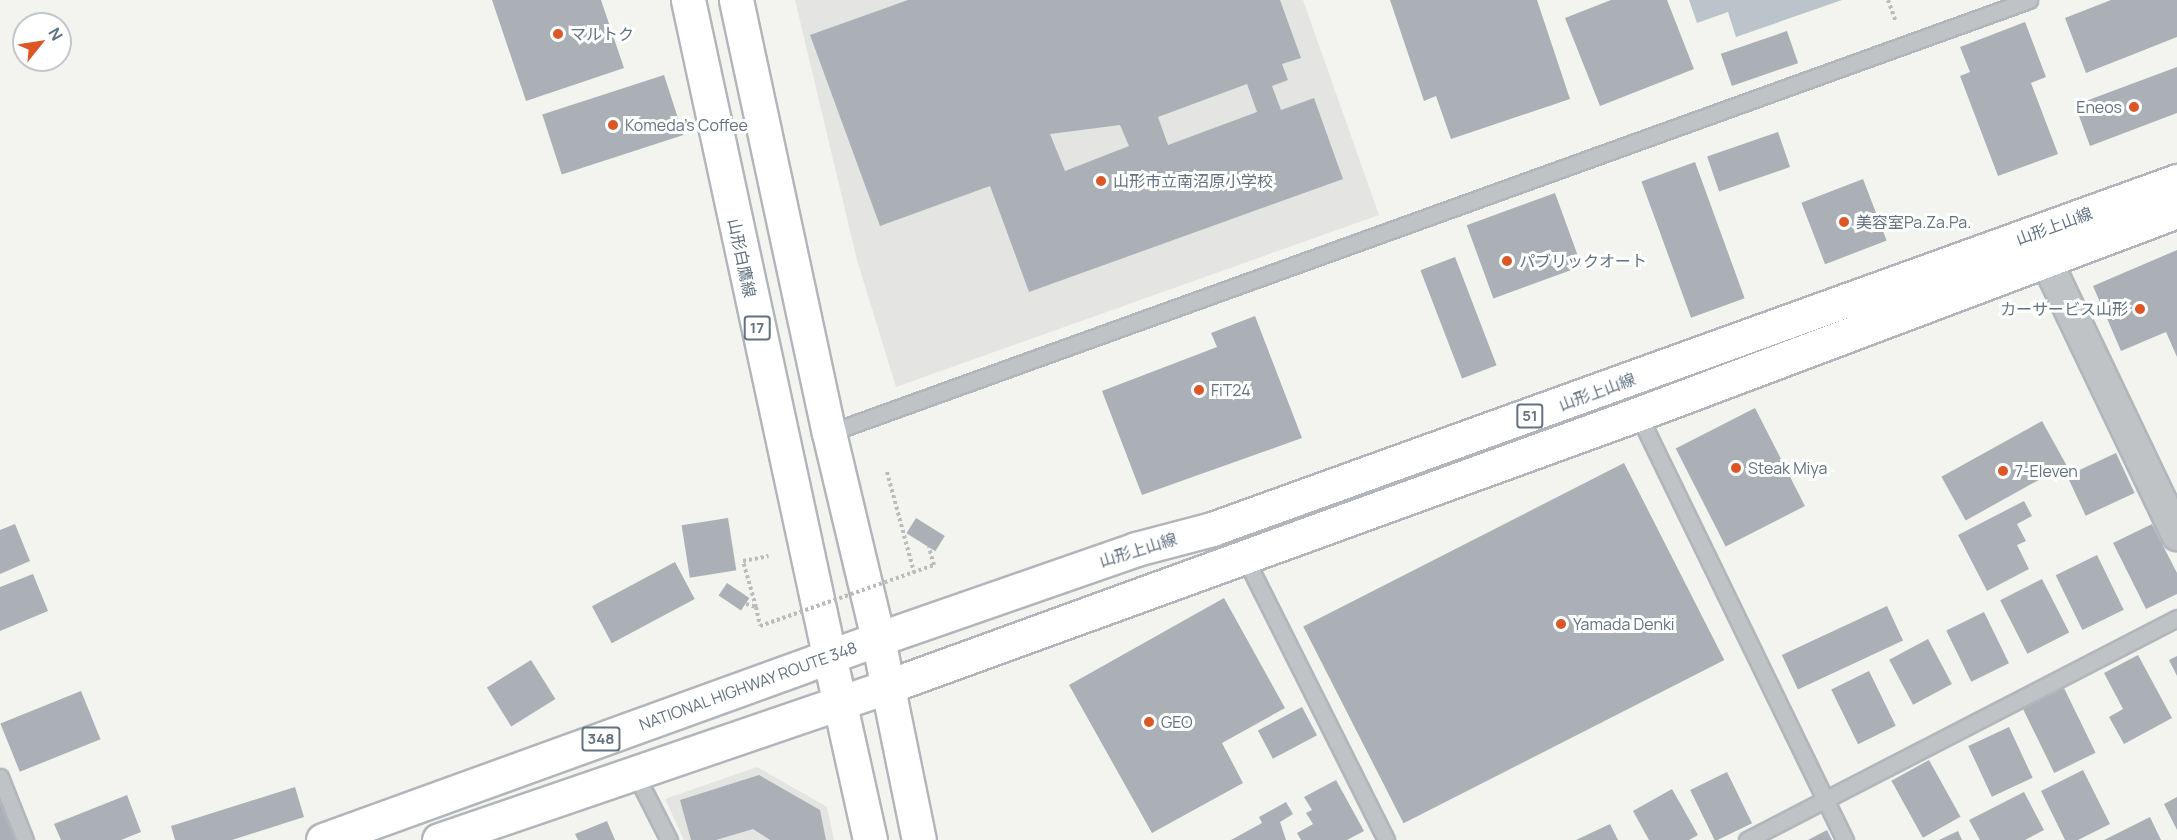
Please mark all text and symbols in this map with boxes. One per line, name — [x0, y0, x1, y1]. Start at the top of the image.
north arrow — [12, 12, 72, 72]
text: N — [43, 24, 68, 44]
place label: マルトク — [570, 24, 634, 44]
marker: マルトク — [551, 27, 565, 41]
place label: Eneos — [2076, 97, 2122, 117]
marker: Eneos — [2127, 100, 2141, 114]
place label: Komeda's Coffee — [625, 115, 748, 135]
marker: Komeda's Coffee — [606, 118, 620, 132]
place label: 山形市立南沼原小学校 — [1113, 171, 1273, 191]
marker: 山形市立南沼原小学校 — [1094, 174, 1108, 188]
street label: 山形上山線 — [2013, 203, 2095, 249]
place label: 美容室Pa.Za.Pa. — [1856, 212, 1971, 232]
marker: 美容室Pa.Za.Pa. — [1837, 215, 1851, 229]
street label: 山形白鷹線 — [724, 217, 760, 299]
place label: パブリックオート — [1519, 251, 1647, 271]
marker: パブリックオート — [1500, 254, 1514, 268]
place label: カーサービス山形 — [2000, 299, 2128, 319]
marker: カーサービス山形 — [2133, 302, 2147, 316]
road number: 17 — [744, 316, 771, 340]
street label: 山形上山線 — [1556, 369, 1638, 415]
place label: FiT24 — [1211, 380, 1251, 400]
marker: FiT24 — [1192, 383, 1206, 397]
road number: 51 — [1515, 404, 1545, 428]
place label: Steak Miya — [1748, 458, 1827, 478]
marker: Steak Miya — [1729, 461, 1743, 475]
place label: 7-Eleven — [2015, 461, 2078, 481]
marker: 7-Eleven — [1996, 464, 2010, 478]
street label: 山形上山線 — [1097, 529, 1179, 571]
place label: Yamada Denki — [1573, 614, 1675, 634]
marker: Yamada Denki — [1554, 617, 1568, 631]
street label: NATIONAL HIGHWAY ROUTE 348 — [636, 637, 860, 735]
place label: GEO — [1161, 712, 1192, 732]
marker: GEO — [1142, 715, 1156, 729]
road number: 348 — [580, 727, 622, 751]

